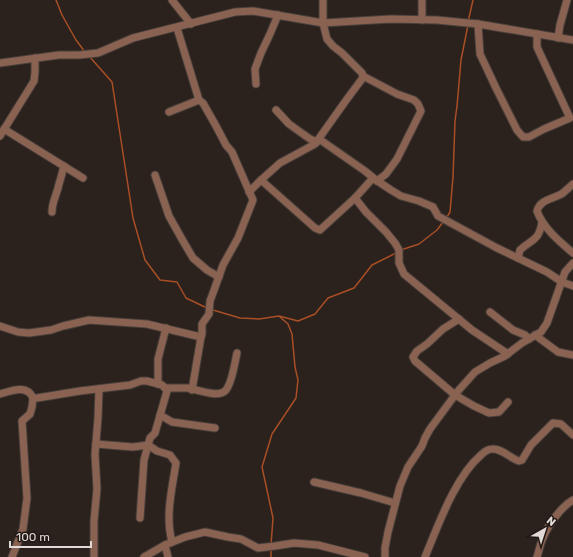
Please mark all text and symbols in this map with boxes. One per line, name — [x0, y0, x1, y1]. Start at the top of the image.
north arrow — [525, 509, 565, 549]
text: N — [544, 514, 558, 529]
scale bar — [10, 523, 91, 549]
text: 100 m — [16, 530, 50, 544]

